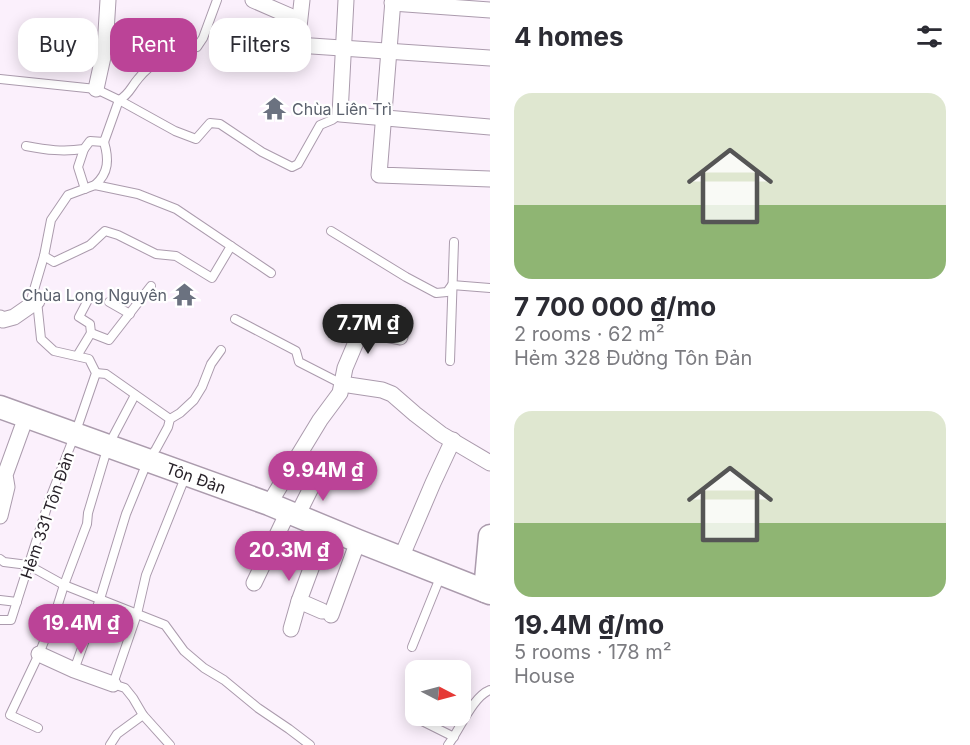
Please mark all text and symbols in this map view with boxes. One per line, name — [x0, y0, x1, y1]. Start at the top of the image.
chip: Buy — [18, 18, 98, 72]
chip: Rent — [110, 18, 197, 72]
chip: Filters — [209, 18, 311, 72]
icon: filters — [913, 20, 946, 53]
text: 4 homes — [514, 21, 624, 52]
temple icon: Chùa Liên Trì — [261, 96, 287, 122]
place label: Chùa Liên Trì — [292, 99, 392, 119]
icon: home — [676, 132, 784, 240]
temple icon: Chùa Long Nguyên — [172, 282, 198, 308]
place label: Chùa Long Nguyên — [22, 285, 167, 305]
text: 7 700 000 ₫/mo — [514, 291, 716, 322]
pin: 7.7M ₫ — [319, 304, 417, 355]
text: 7.7M ₫ — [337, 311, 399, 335]
text: 2 rooms · 62 m² — [514, 322, 665, 346]
text: Hẻm 328 Đường Tôn Đản — [514, 346, 752, 370]
street label: Hẻm 331 Tôn Đản — [16, 449, 78, 581]
icon: home — [676, 450, 784, 558]
pin: 9.94M ₫ — [268, 451, 378, 502]
street label: Tôn Đản — [163, 458, 229, 498]
text: 9.94M ₫ — [282, 458, 364, 482]
pin: 20.3M ₫ — [234, 531, 344, 582]
text: 20.3M ₫ — [249, 538, 329, 562]
pin: 19.4M ₫ — [26, 604, 136, 655]
text: 19.4M ₫/mo — [514, 609, 664, 640]
text: 19.4M ₫ — [42, 611, 120, 635]
text: 5 rooms · 178 m² — [514, 640, 672, 664]
north arrow — [405, 660, 471, 726]
map controls — [405, 660, 471, 726]
text: House — [514, 664, 575, 688]

